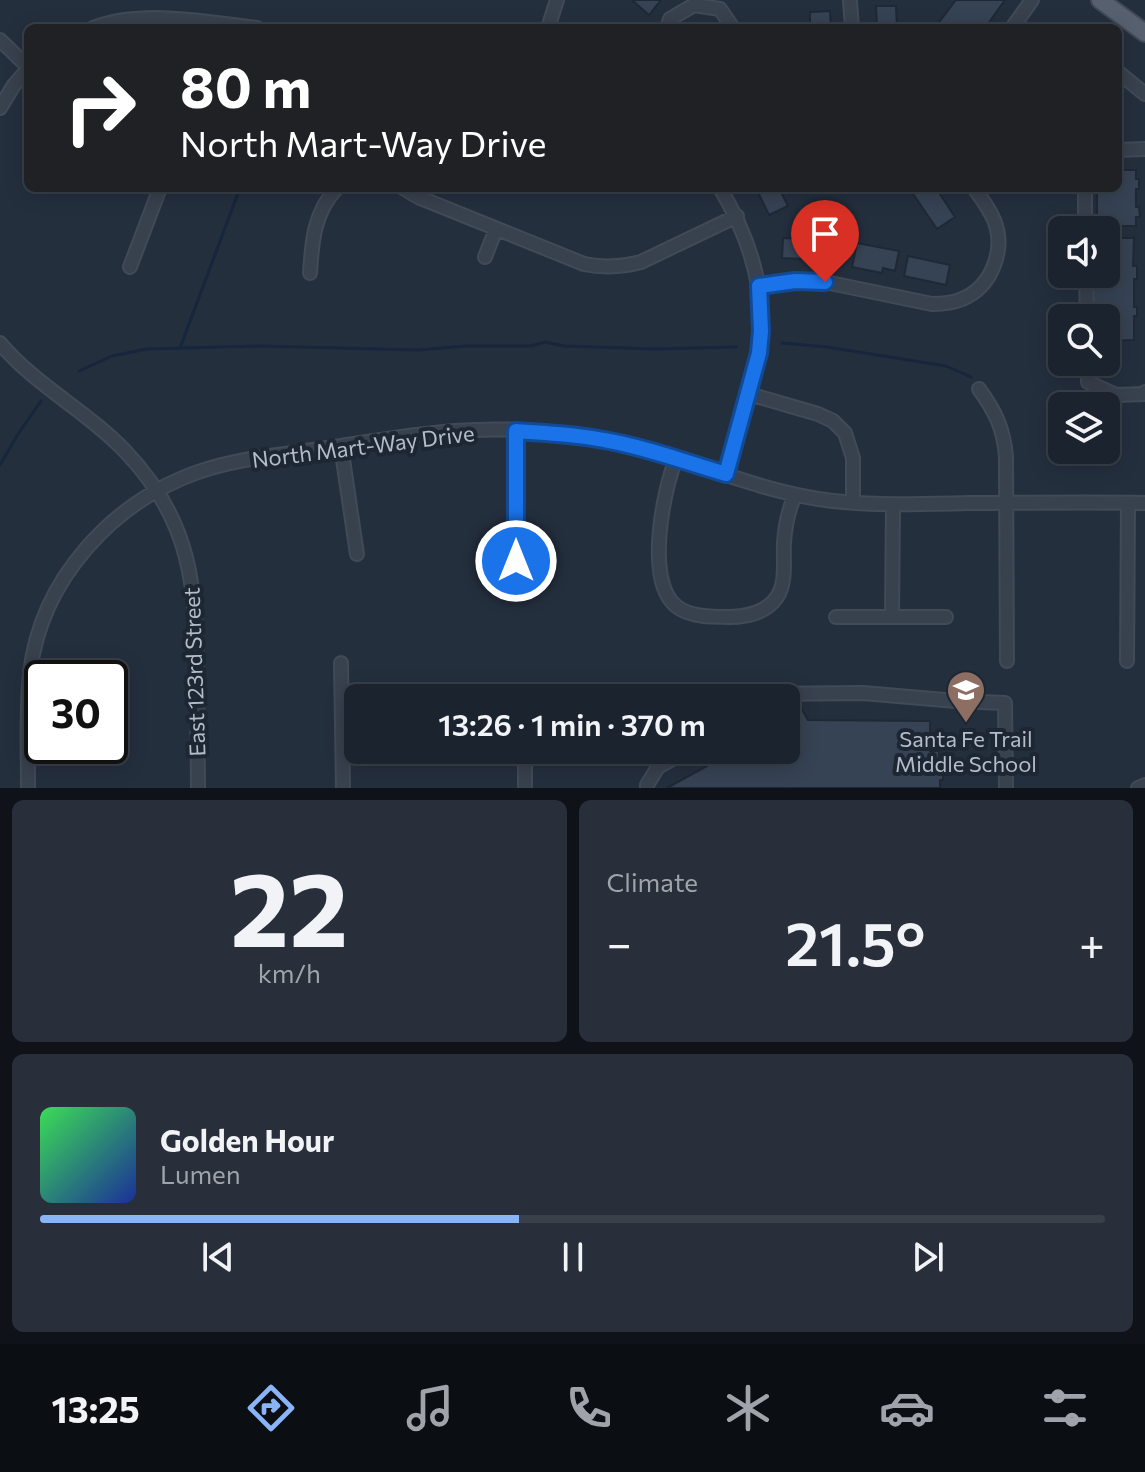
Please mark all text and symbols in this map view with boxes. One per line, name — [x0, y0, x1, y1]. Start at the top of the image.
text: 80 m — [180, 51, 311, 120]
icon: right — [48, 56, 152, 160]
text: North Mart-Way Drive — [180, 120, 546, 164]
pin — [791, 200, 859, 282]
icon: arrive — [803, 212, 847, 256]
map controls — [1048, 216, 1120, 464]
button: sound — [1048, 216, 1120, 288]
button: search — [1048, 304, 1120, 376]
button: layers — [1048, 392, 1120, 464]
street label: North Mart-Way Drive — [250, 419, 476, 473]
position arrow — [474, 519, 558, 603]
street label: East 123rd Street — [178, 587, 210, 757]
speed limit sign: 30 — [24, 660, 128, 764]
school or university icon: Santa Fe Trail Middle School — [945, 669, 987, 724]
text: 13:26 · 1 min · 370 m — [438, 705, 706, 742]
place label: Santa Fe Trail Middle School — [895, 725, 1037, 777]
text: 22 — [230, 841, 348, 968]
text: Climate — [607, 866, 698, 897]
text: 21.5° — [785, 905, 925, 978]
text: − — [607, 915, 632, 969]
text: + — [1079, 915, 1105, 969]
text: km/h — [258, 957, 321, 988]
text: Golden Hour — [160, 1121, 334, 1158]
text: Lumen — [160, 1158, 241, 1189]
icon: previous — [196, 1235, 240, 1279]
icon: pause — [551, 1235, 595, 1279]
icon: next — [906, 1235, 950, 1279]
icon: directions — [243, 1380, 299, 1436]
icon: music — [402, 1380, 458, 1436]
icon: phone — [561, 1380, 617, 1436]
icon: climate — [720, 1380, 776, 1436]
icon: car — [879, 1380, 935, 1436]
icon: filters — [1037, 1380, 1093, 1436]
text: 13:25 — [51, 1386, 140, 1430]

